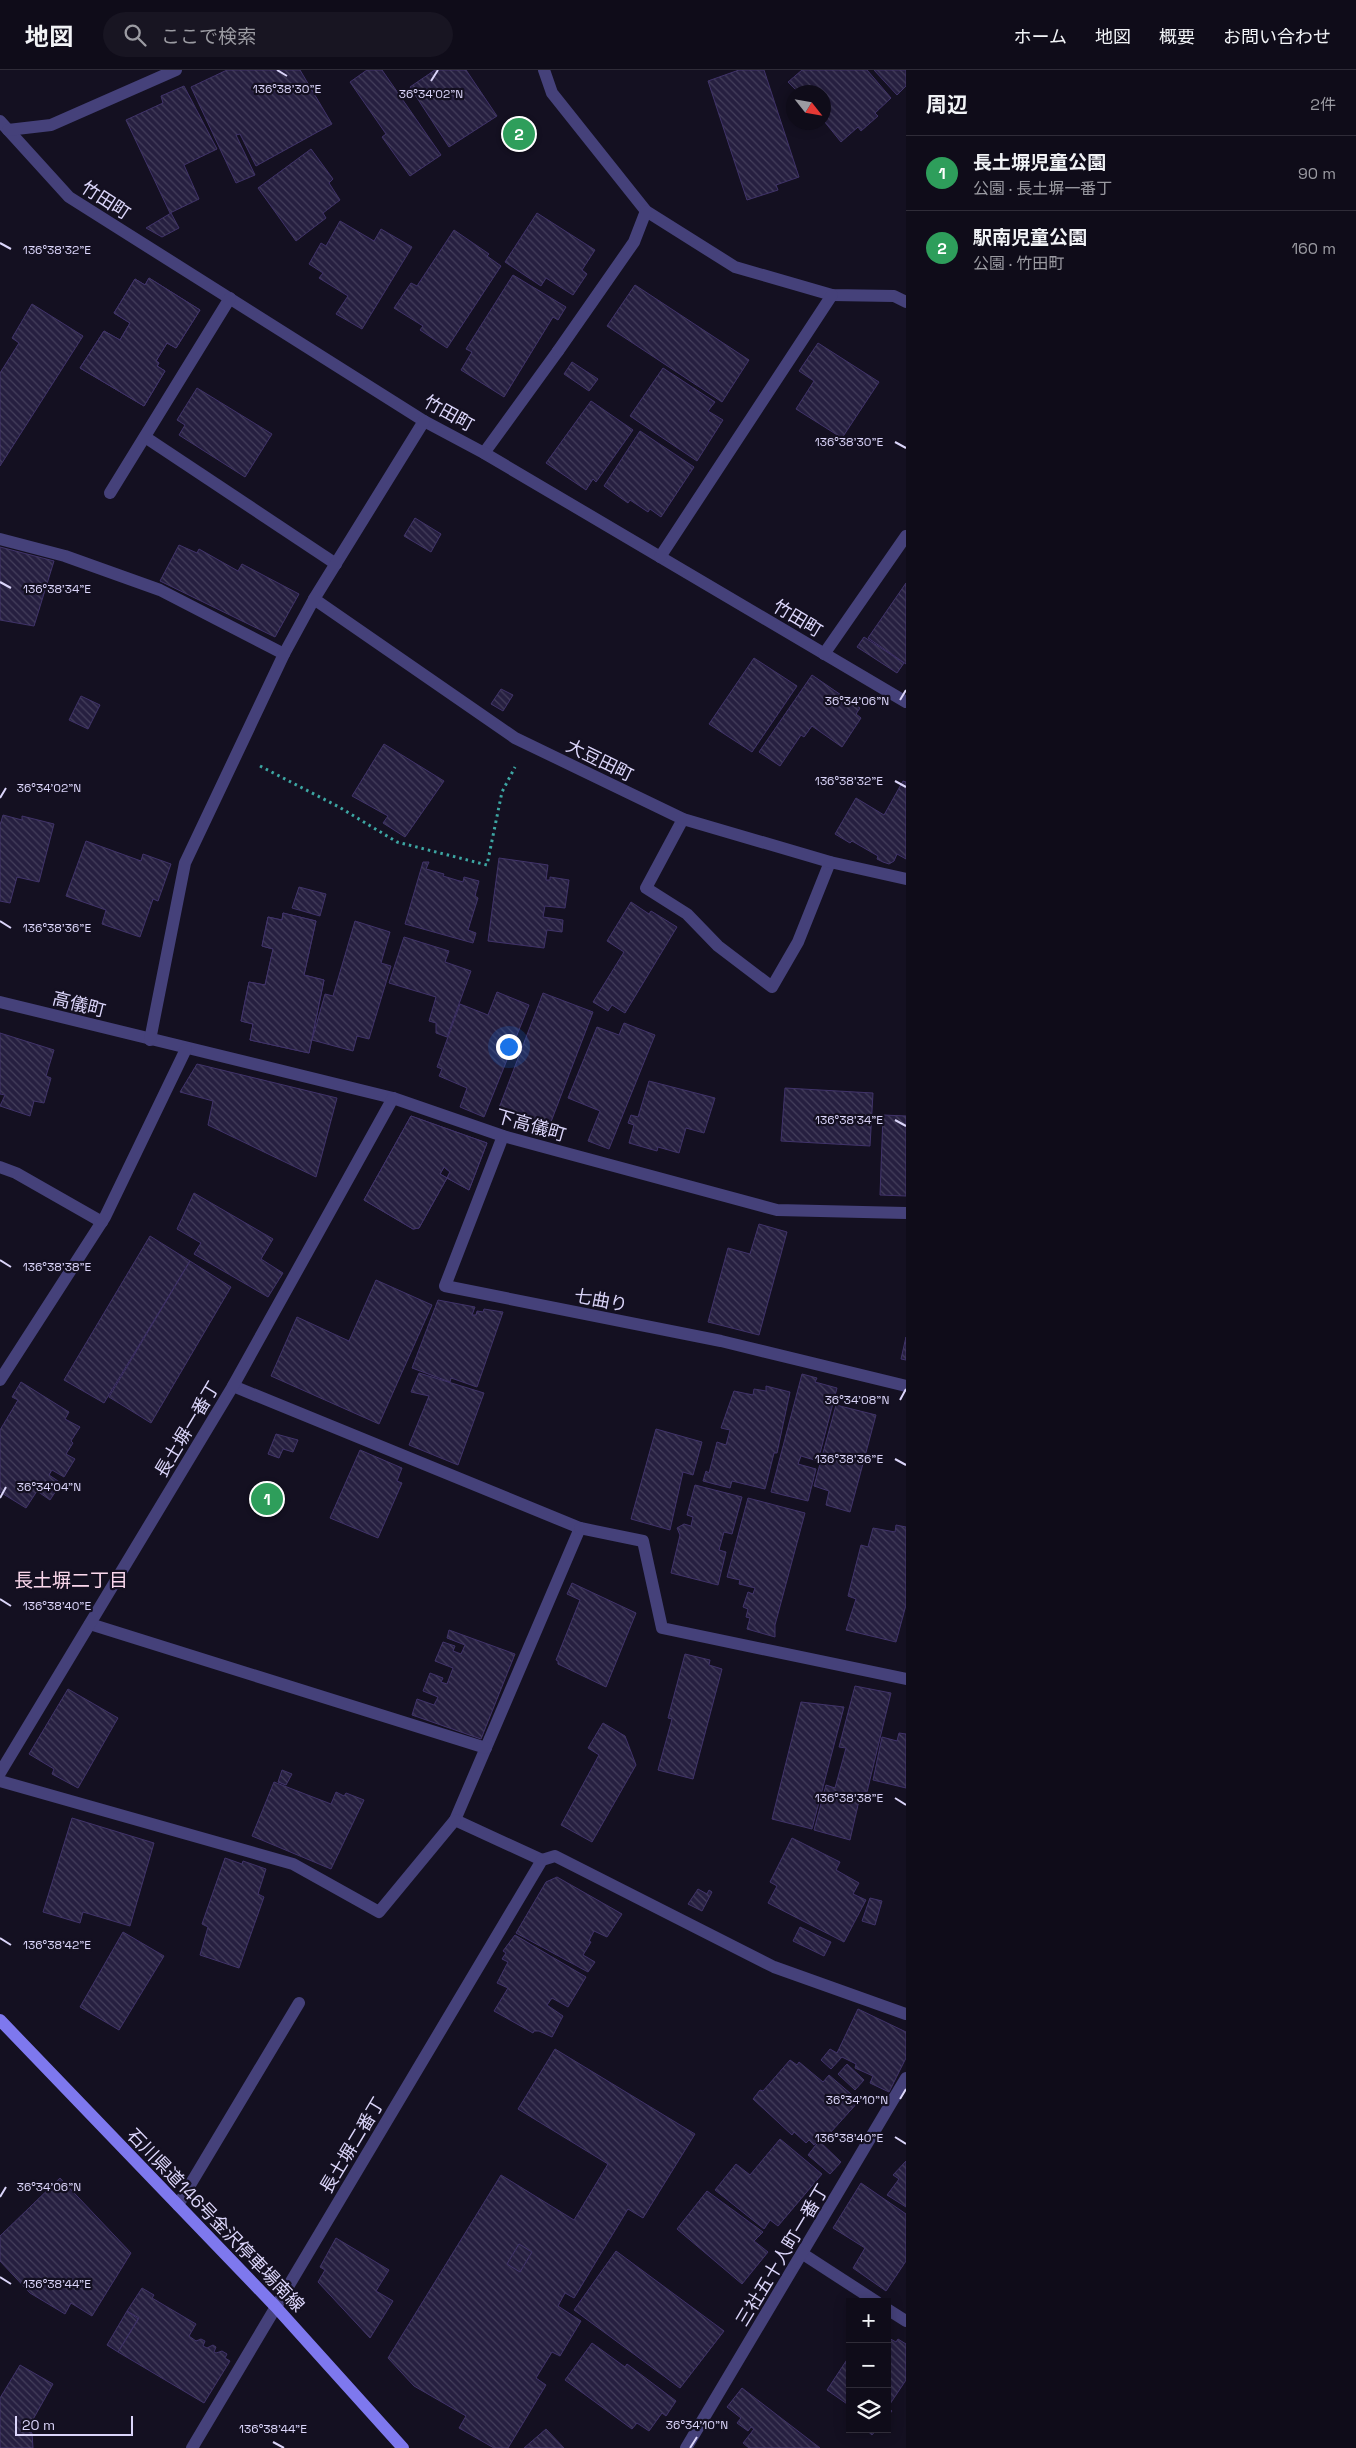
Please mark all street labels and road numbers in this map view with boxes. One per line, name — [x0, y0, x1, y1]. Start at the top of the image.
street label: 竹田町 — [77, 176, 135, 224]
street label: 竹田町 — [420, 390, 478, 436]
street label: 竹田町 — [769, 594, 827, 642]
street label: 大豆田町 — [563, 734, 637, 786]
street label: 高儀町 — [50, 986, 108, 1022]
street label: 下高儀町 — [493, 1104, 569, 1146]
street label: 七曲り — [572, 1284, 630, 1316]
street label: 長土塀一番丁 — [149, 1377, 225, 1481]
street label: 長土塀二番丁 — [314, 2093, 390, 2197]
street label: 石川県道146号金沢停車場南線 — [122, 2124, 310, 2316]
street label: 三社五十人町一番丁 — [730, 2180, 834, 2330]

